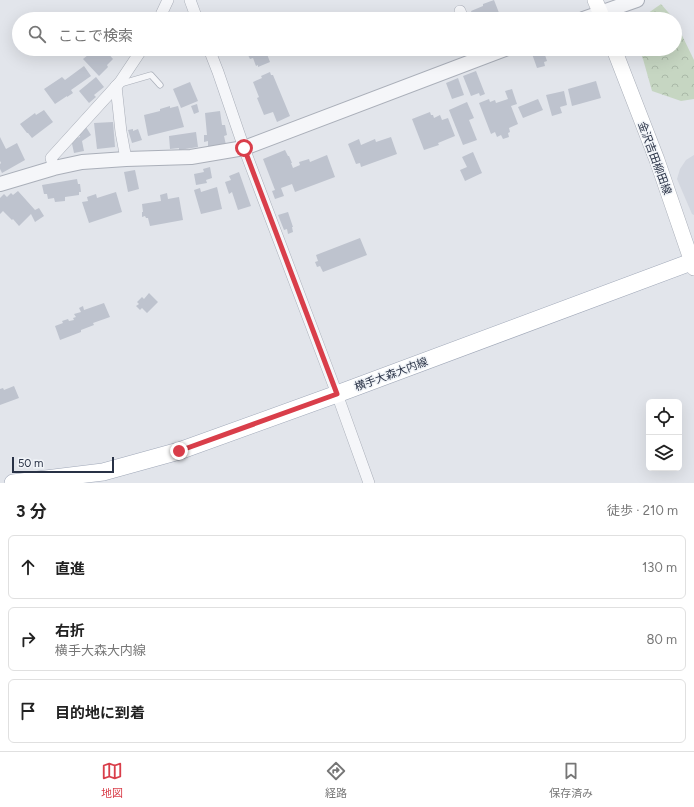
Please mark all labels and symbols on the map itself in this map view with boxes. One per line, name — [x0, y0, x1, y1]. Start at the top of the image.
street label: 金沢吉田柳田線 — [635, 120, 674, 197]
route start — [235, 139, 253, 157]
street label: 横手大森大内線 — [353, 355, 430, 394]
route end — [170, 442, 188, 460]
scale bar — [12, 455, 114, 474]

